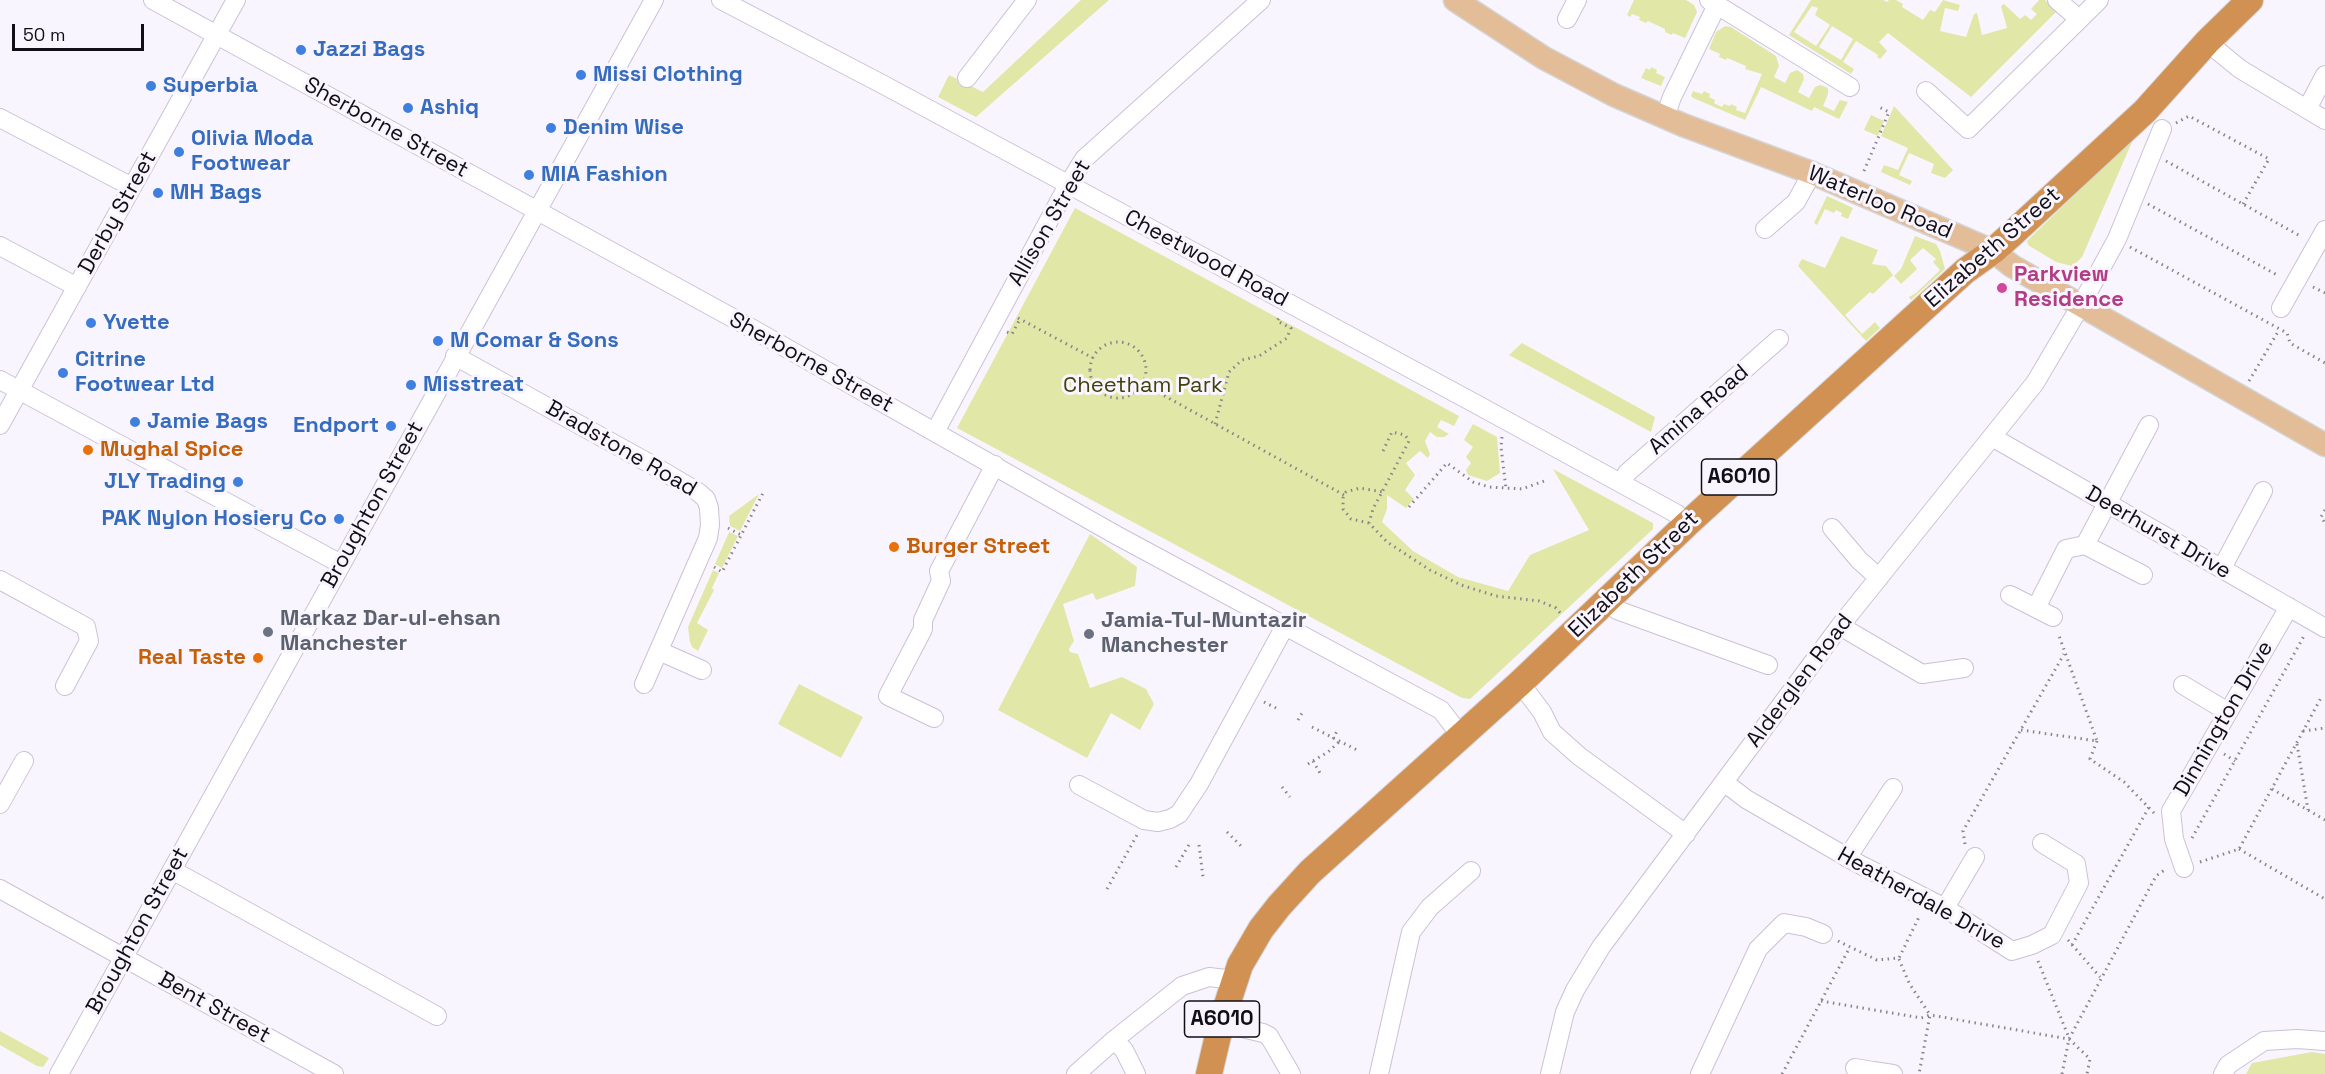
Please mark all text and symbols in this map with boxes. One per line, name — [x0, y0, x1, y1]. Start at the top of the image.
scale bar — [15, 12, 147, 50]
text: 50 m — [23, 23, 65, 46]
place label: Jazzi Bags — [313, 37, 425, 63]
marker: Jazzi Bags — [294, 43, 308, 57]
place label: Missi Clothing — [593, 62, 743, 88]
marker: Missi Clothing — [574, 68, 588, 82]
street label: Sherborne Street — [299, 72, 473, 184]
place label: Superbia — [163, 73, 258, 99]
marker: Superbia — [144, 79, 158, 93]
place label: Ashiq — [420, 95, 479, 121]
marker: Ashiq — [401, 101, 415, 115]
place label: Denim Wise — [563, 115, 684, 141]
marker: Denim Wise — [544, 121, 558, 135]
place label: Olivia Moda Footwear — [191, 126, 313, 178]
marker: Olivia Moda Footwear — [172, 145, 186, 159]
street label: Derby Street — [73, 147, 163, 279]
street label: Allison Street — [1003, 155, 1097, 291]
street label: Waterloo Road — [1804, 161, 1956, 245]
place label: MIA Fashion — [541, 162, 668, 188]
marker: MIA Fashion — [522, 168, 536, 182]
place label: MH Bags — [170, 180, 262, 206]
street label: Elizabeth Street — [1920, 182, 2066, 314]
marker: MH Bags — [151, 186, 165, 200]
street label: Cheetwood Road — [1120, 205, 1292, 313]
place label: Parkview Residence — [2014, 262, 2124, 314]
marker: Parkview Residence — [1995, 281, 2009, 295]
street label: Sherborne Street — [724, 307, 898, 419]
place label: Yvette — [103, 310, 170, 336]
marker: Yvette — [84, 316, 98, 330]
place label: M Comar & Sons — [450, 328, 619, 354]
marker: M Comar & Sons — [431, 334, 445, 348]
place label: Citrine Footwear Ltd — [75, 347, 215, 398]
street label: Amina Road — [1644, 359, 1754, 461]
marker: Citrine Footwear Ltd — [56, 366, 70, 380]
place label: Misstreat — [423, 372, 524, 398]
park label: Cheetham Park — [1063, 373, 1223, 399]
marker: Misstreat — [404, 378, 418, 392]
street label: Bradstone Road — [541, 395, 701, 503]
place label: Jamie Bags — [147, 409, 268, 435]
place label: Endport — [293, 413, 379, 439]
marker: Jamie Bags — [128, 415, 142, 429]
street label: Broughton Street — [316, 417, 430, 593]
marker: Endport — [384, 419, 398, 433]
place label: Mughal Spice — [100, 437, 244, 463]
marker: Mughal Spice — [81, 443, 95, 457]
road number: A6010 — [1702, 459, 1776, 495]
place label: JLY Trading — [104, 469, 226, 495]
marker: JLY Trading — [231, 475, 245, 489]
street label: Deerhurst Drive — [2081, 481, 2235, 585]
place label: PAK Nylon Hosiery Co — [101, 506, 327, 532]
street label: Elizabeth Street — [1564, 506, 1704, 644]
marker: PAK Nylon Hosiery Co — [332, 512, 346, 526]
place label: Burger Street — [906, 534, 1050, 560]
marker: Burger Street — [887, 540, 901, 554]
place label: Markaz Dar-ul-ehsan Manchester — [280, 606, 501, 658]
place label: Jamia-Tul-Muntazir Manchester — [1101, 608, 1307, 660]
street label: Alderglen Road — [1741, 609, 1859, 753]
marker: Markaz Dar-ul-ehsan Manchester — [261, 625, 275, 639]
marker: Jamia-Tul-Muntazir Manchester — [1082, 627, 1096, 641]
street label: Dinnington Drive — [2169, 637, 2279, 801]
place label: Real Taste — [138, 645, 246, 671]
marker: Real Taste — [251, 651, 265, 665]
street label: Heatherdale Drive — [1833, 842, 2009, 956]
street label: Broughton Street — [81, 843, 195, 1019]
street label: Bent Street — [153, 966, 275, 1050]
road number: A6010 — [1184, 1001, 1260, 1037]

